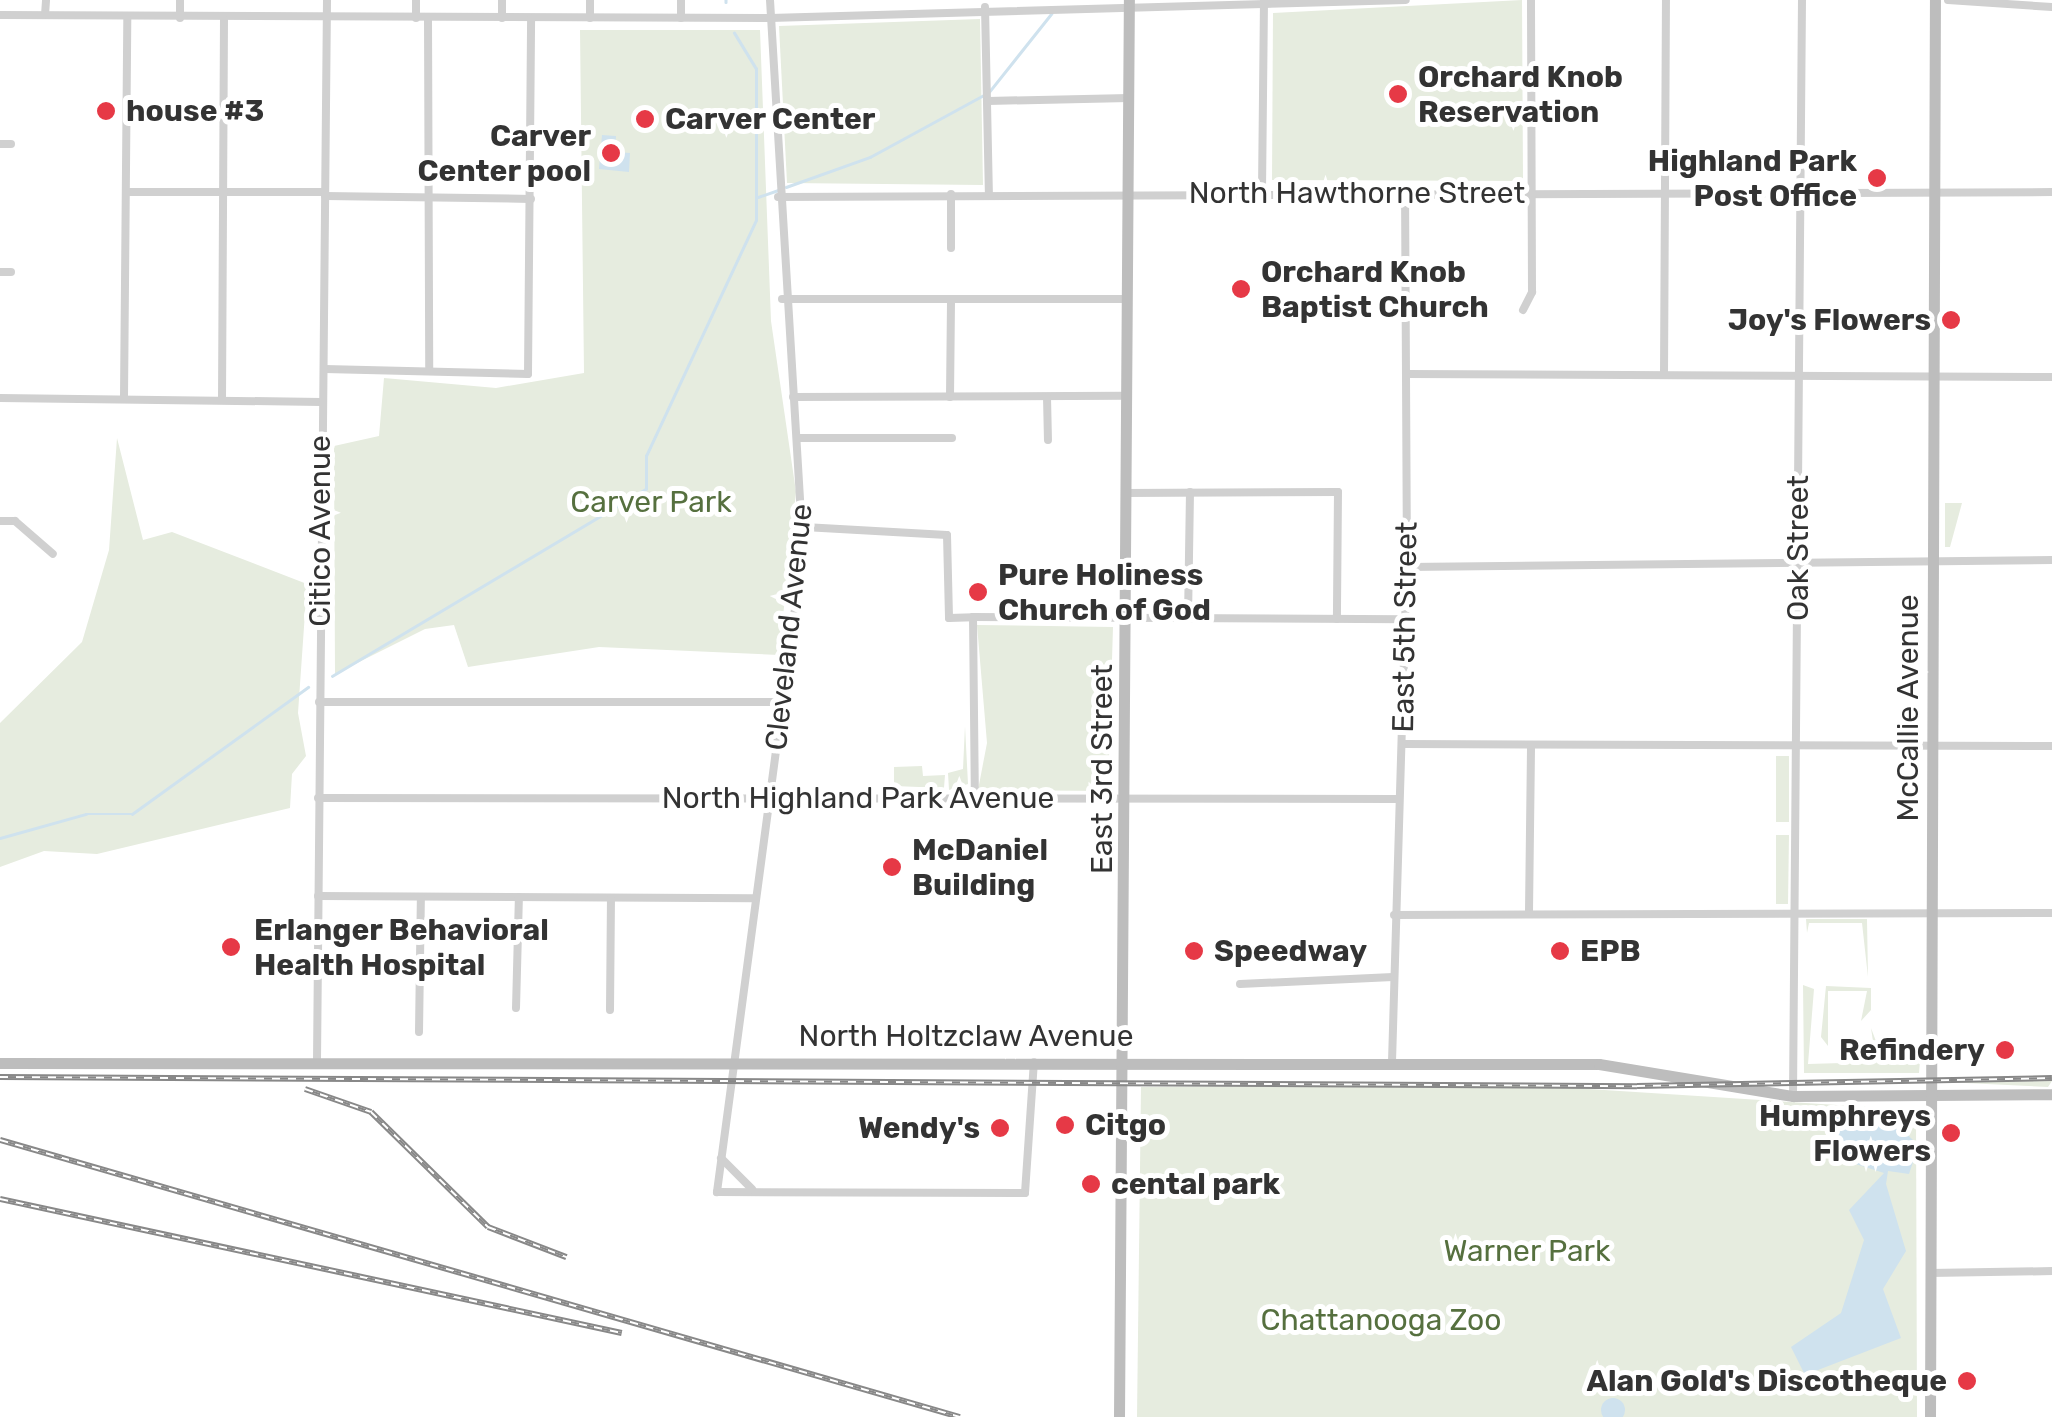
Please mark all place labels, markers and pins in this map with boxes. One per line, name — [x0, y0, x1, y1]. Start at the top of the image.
place label: Orchard Knob Reservation — [1418, 59, 1623, 130]
marker: Orchard Knob Reservation — [1387, 83, 1409, 105]
place label: house #3 — [126, 93, 264, 129]
marker: house #3 — [95, 100, 117, 122]
place label: Carver Center — [665, 101, 876, 137]
marker: Carver Center — [634, 108, 656, 130]
place label: Carver Center pool — [417, 118, 591, 188]
marker: Carver Center pool — [600, 142, 622, 164]
place label: Highland Park Post Office — [1648, 143, 1857, 214]
marker: Highland Park Post Office — [1866, 167, 1888, 189]
place label: Orchard Knob Baptist Church — [1261, 254, 1489, 324]
marker: Orchard Knob Baptist Church — [1230, 278, 1252, 300]
place label: Joy's Flowers — [1728, 302, 1931, 338]
marker: Joy's Flowers — [1940, 309, 1962, 331]
place label: Pure Holiness Church of God — [998, 557, 1212, 628]
marker: Pure Holiness Church of God — [967, 581, 989, 603]
place label: McDaniel Building — [912, 832, 1048, 902]
marker: McDaniel Building — [881, 856, 903, 878]
place label: Erlanger Behavioral Health Hospital — [254, 912, 549, 982]
place label: Speedway — [1214, 933, 1367, 969]
place label: EPB — [1580, 933, 1641, 969]
marker: Erlanger Behavioral Health Hospital — [218, 934, 244, 960]
marker: Speedway — [1183, 940, 1205, 962]
marker: EPB — [1549, 940, 1571, 962]
place label: Refindery — [1839, 1032, 1985, 1068]
marker: Refindery — [1994, 1039, 2016, 1061]
place label: Humphreys Flowers — [1759, 1098, 1931, 1168]
place label: Citgo — [1085, 1107, 1166, 1143]
place label: Wendy's — [858, 1110, 980, 1146]
marker: Citgo — [1054, 1114, 1076, 1136]
marker: Wendy's — [989, 1117, 1011, 1139]
marker: Humphreys Flowers — [1940, 1122, 1962, 1144]
place label: cental park — [1111, 1166, 1280, 1202]
marker: cental park — [1080, 1173, 1102, 1195]
place label: Alan Gold's Discotheque — [1586, 1363, 1947, 1399]
marker: Alan Gold's Discotheque — [1956, 1370, 1978, 1392]

